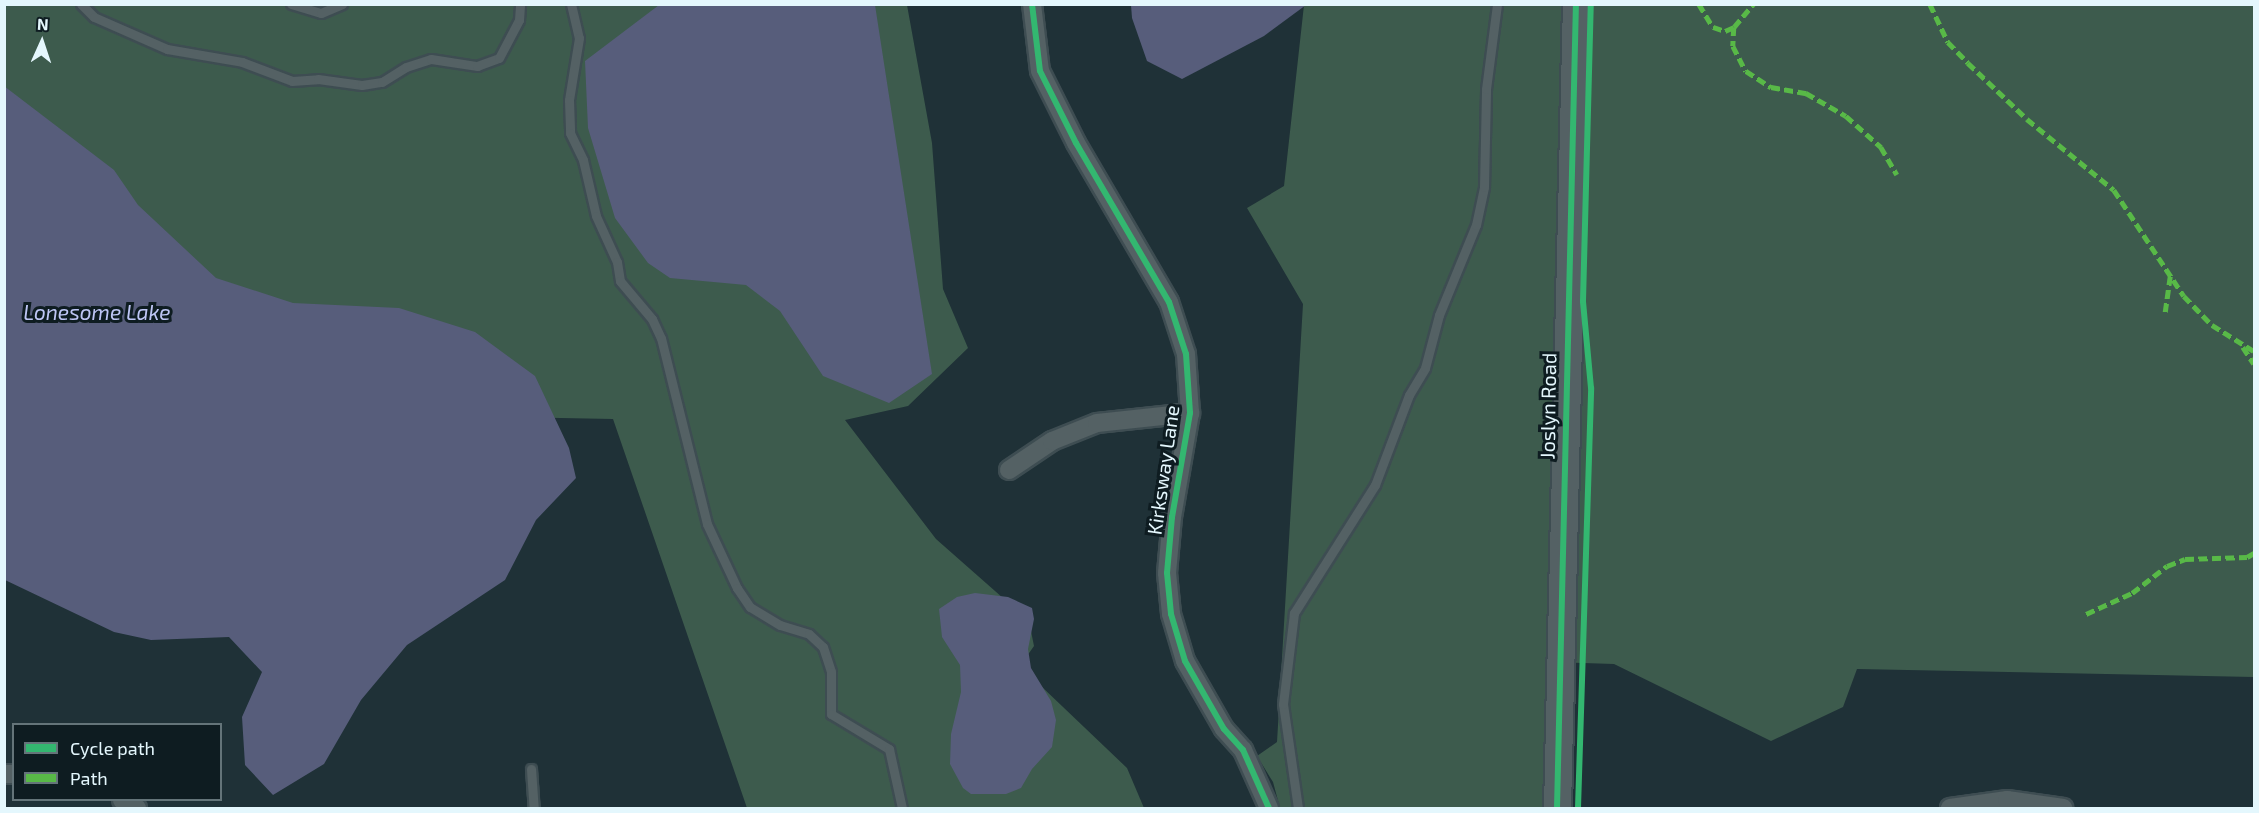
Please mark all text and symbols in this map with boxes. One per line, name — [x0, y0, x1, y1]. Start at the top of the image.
north arrow — [12, 12, 72, 72]
text: N — [37, 14, 49, 33]
water label: Lonesome Lake — [23, 299, 171, 325]
street label: Joslyn Road — [1535, 353, 1561, 459]
street label: Kirksway Lane — [1142, 403, 1184, 537]
legend — [12, 723, 222, 801]
text: Cycle path — [70, 737, 155, 759]
text: Path — [70, 767, 108, 789]

